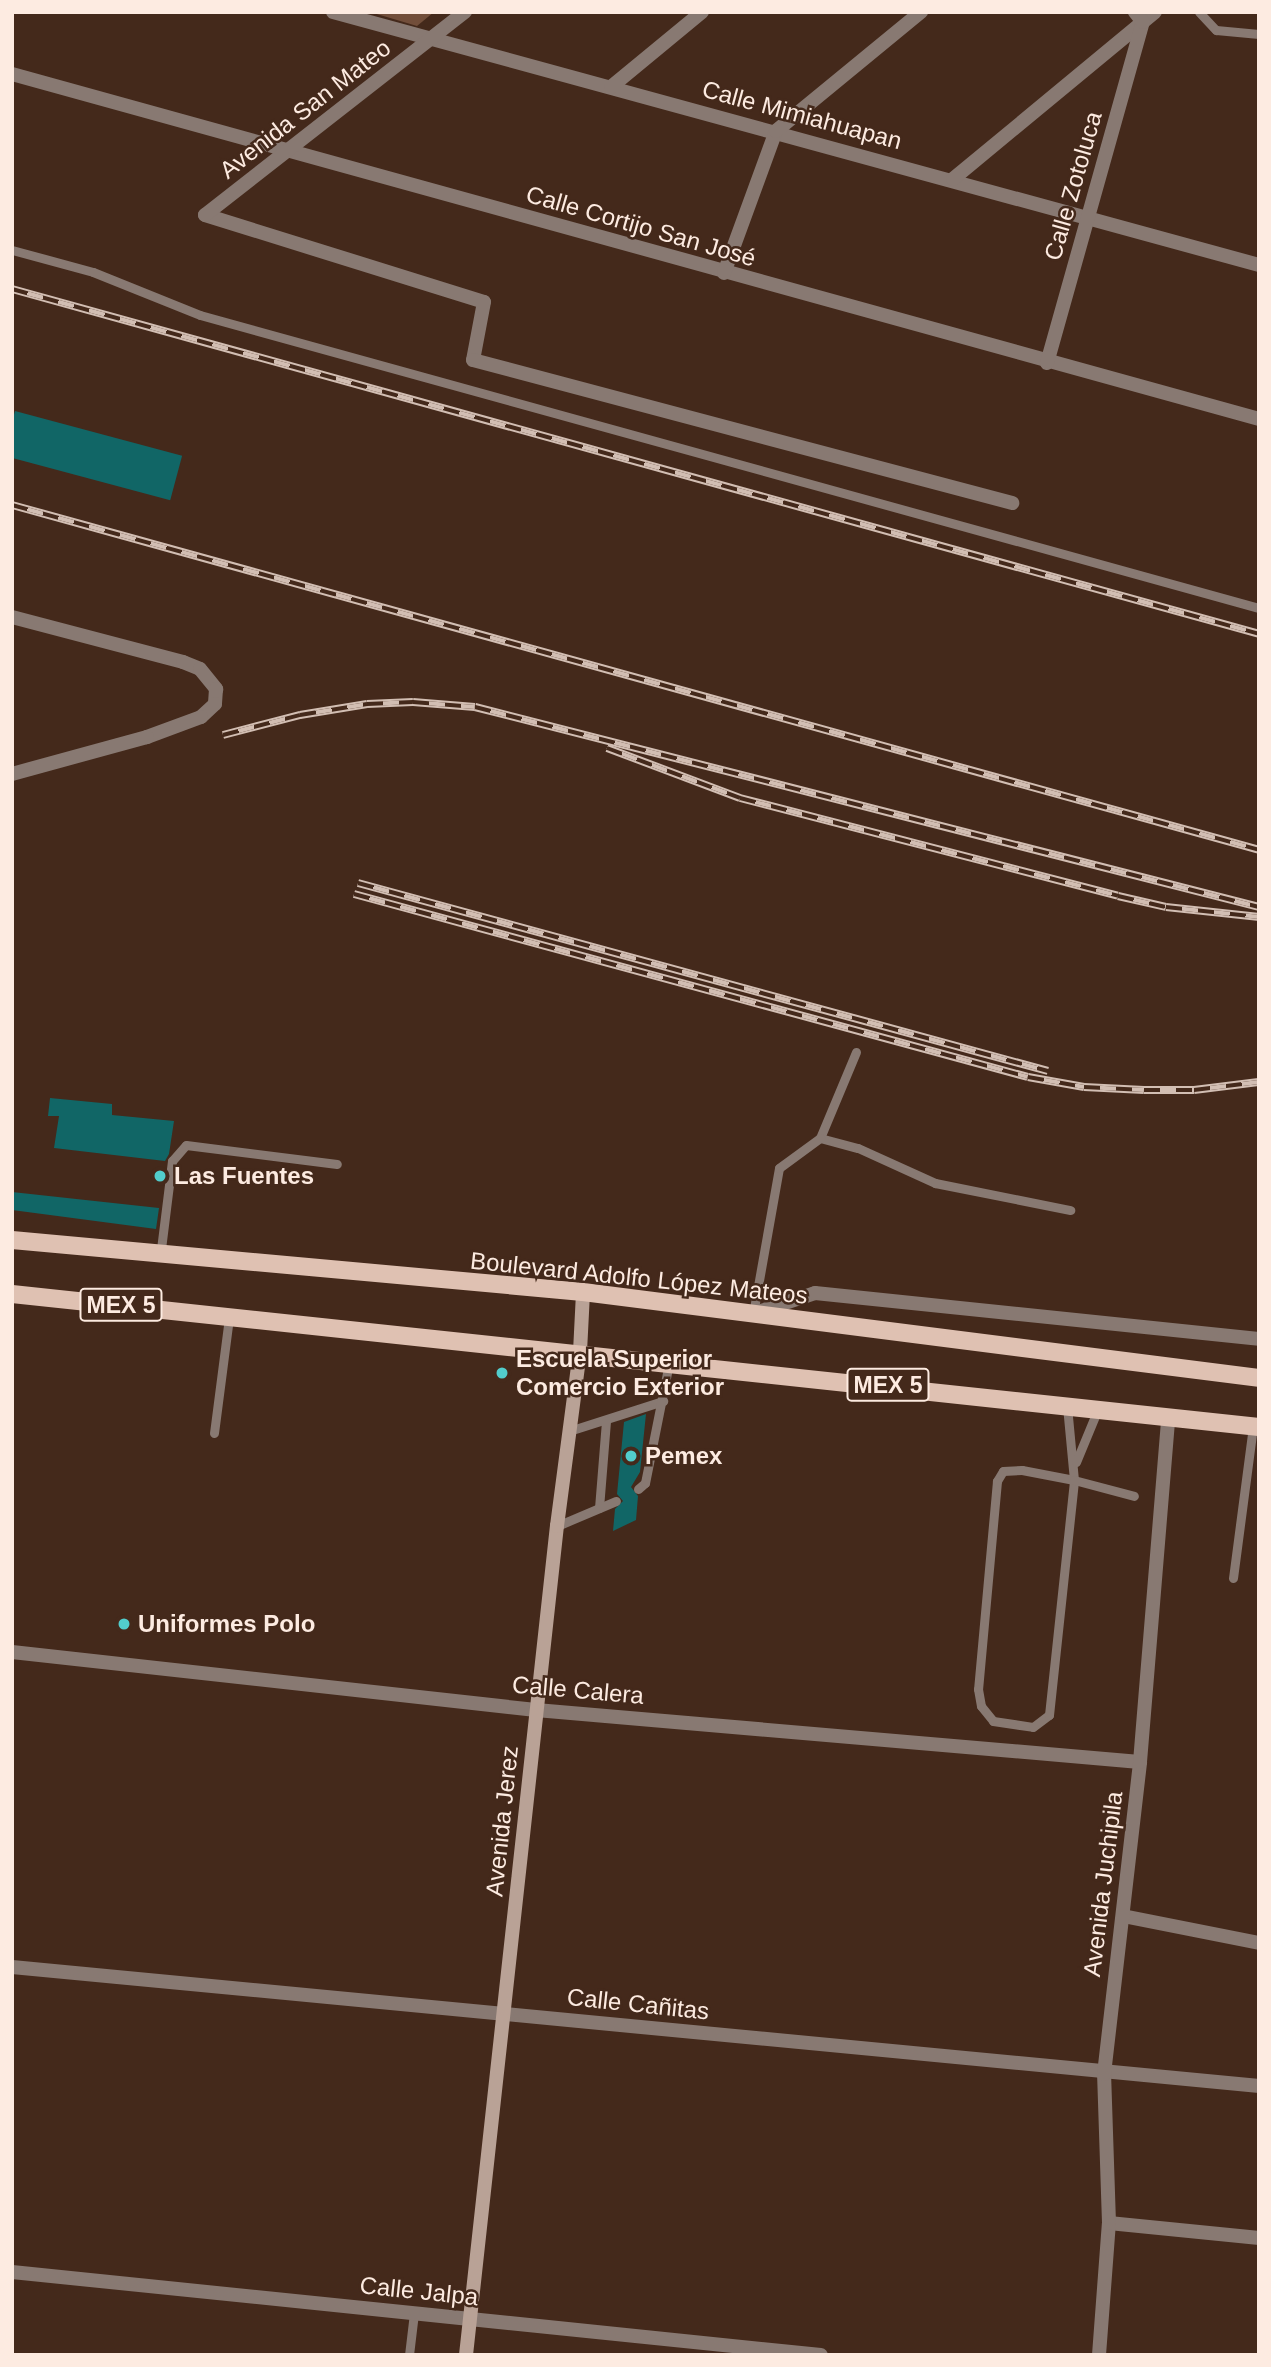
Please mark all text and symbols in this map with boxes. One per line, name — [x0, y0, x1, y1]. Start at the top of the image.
street label: Avenida San Mateo — [214, 33, 396, 185]
street label: Calle Mimiahuapan — [699, 75, 905, 155]
street label: Calle Zotoluca — [1038, 108, 1108, 264]
street label: Calle Cortijo San José — [523, 179, 759, 273]
place label: Las Fuentes — [174, 1162, 314, 1190]
marker: Las Fuentes — [152, 1168, 168, 1184]
street label: Boulevard Adolfo López Mateos — [468, 1246, 810, 1310]
road number: MEX 5 — [79, 1286, 163, 1324]
place label: Escuela Superior Comercio Exterior — [516, 1345, 724, 1401]
marker: Escuela Superior Comercio Exterior — [494, 1365, 510, 1381]
road number: MEX 5 — [846, 1366, 930, 1404]
place label: Pemex — [645, 1442, 722, 1470]
marker: Pemex — [623, 1448, 639, 1464]
place label: Uniformes Polo — [138, 1610, 315, 1638]
marker: Uniformes Polo — [116, 1616, 132, 1632]
street label: Calle Calera — [511, 1670, 645, 1710]
street label: Avenida Jerez — [480, 1744, 524, 1898]
street label: Avenida Juchipila — [1077, 1790, 1129, 1978]
street label: Calle Cañitas — [566, 1982, 710, 2026]
street label: Calle Jalpa — [358, 2270, 480, 2312]

